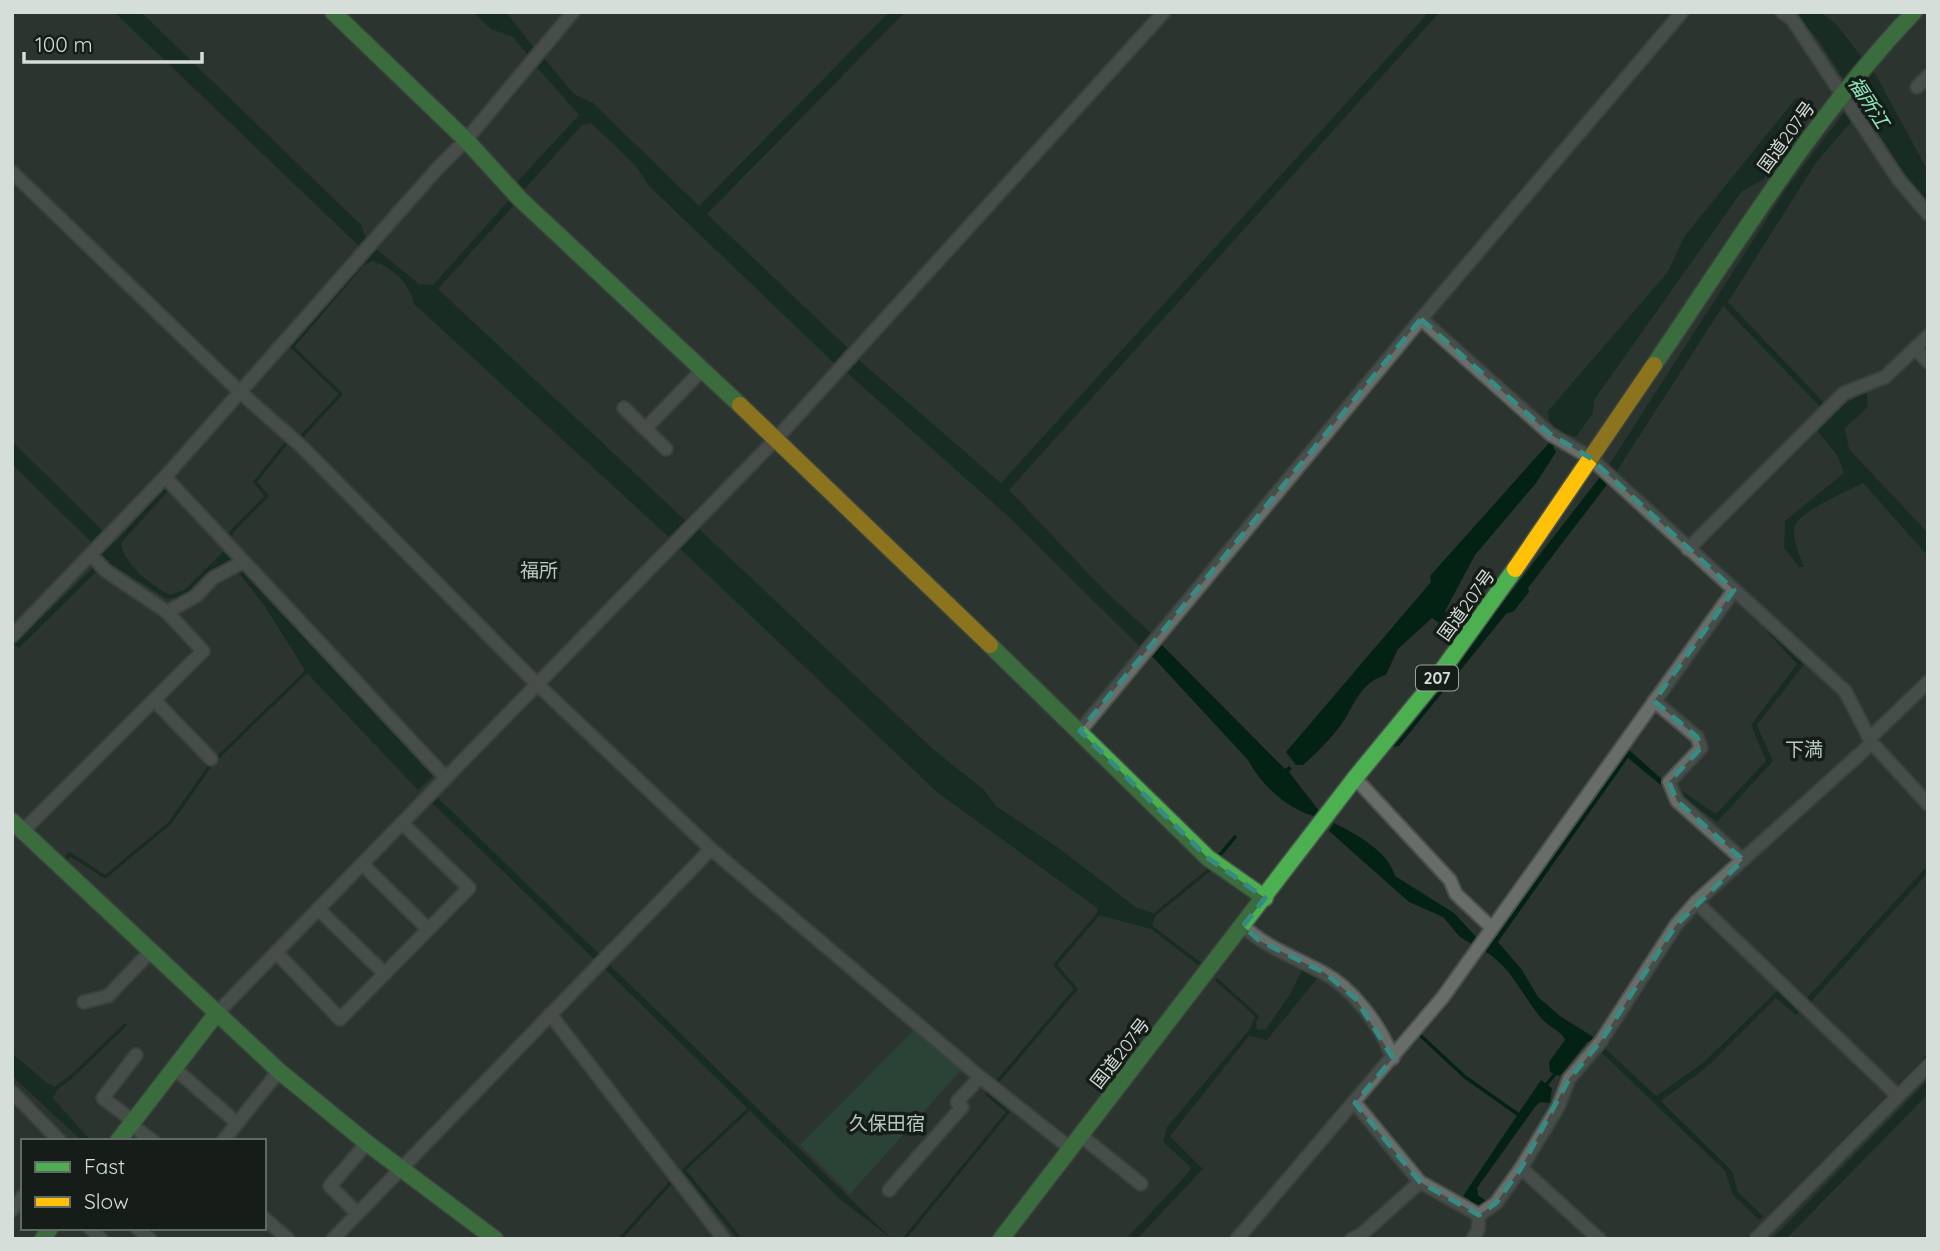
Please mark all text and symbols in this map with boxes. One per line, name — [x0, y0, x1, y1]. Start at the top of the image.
scale bar — [24, 21, 203, 65]
text: 100 m — [35, 31, 93, 57]
water label: 福所江 — [1843, 72, 1896, 134]
street label: 国道207号 — [1752, 97, 1820, 177]
district label: 福所 — [520, 558, 558, 582]
street label: 国道207号 — [1432, 565, 1500, 645]
road number: 207 — [1416, 666, 1458, 691]
district label: 下満 — [1785, 737, 1823, 761]
street label: 国道207号 — [1085, 1013, 1155, 1093]
district label: 久保田宿 — [849, 1111, 925, 1135]
legend — [21, 1139, 266, 1230]
text: Fast — [84, 1153, 125, 1179]
text: Slow — [84, 1188, 129, 1214]

